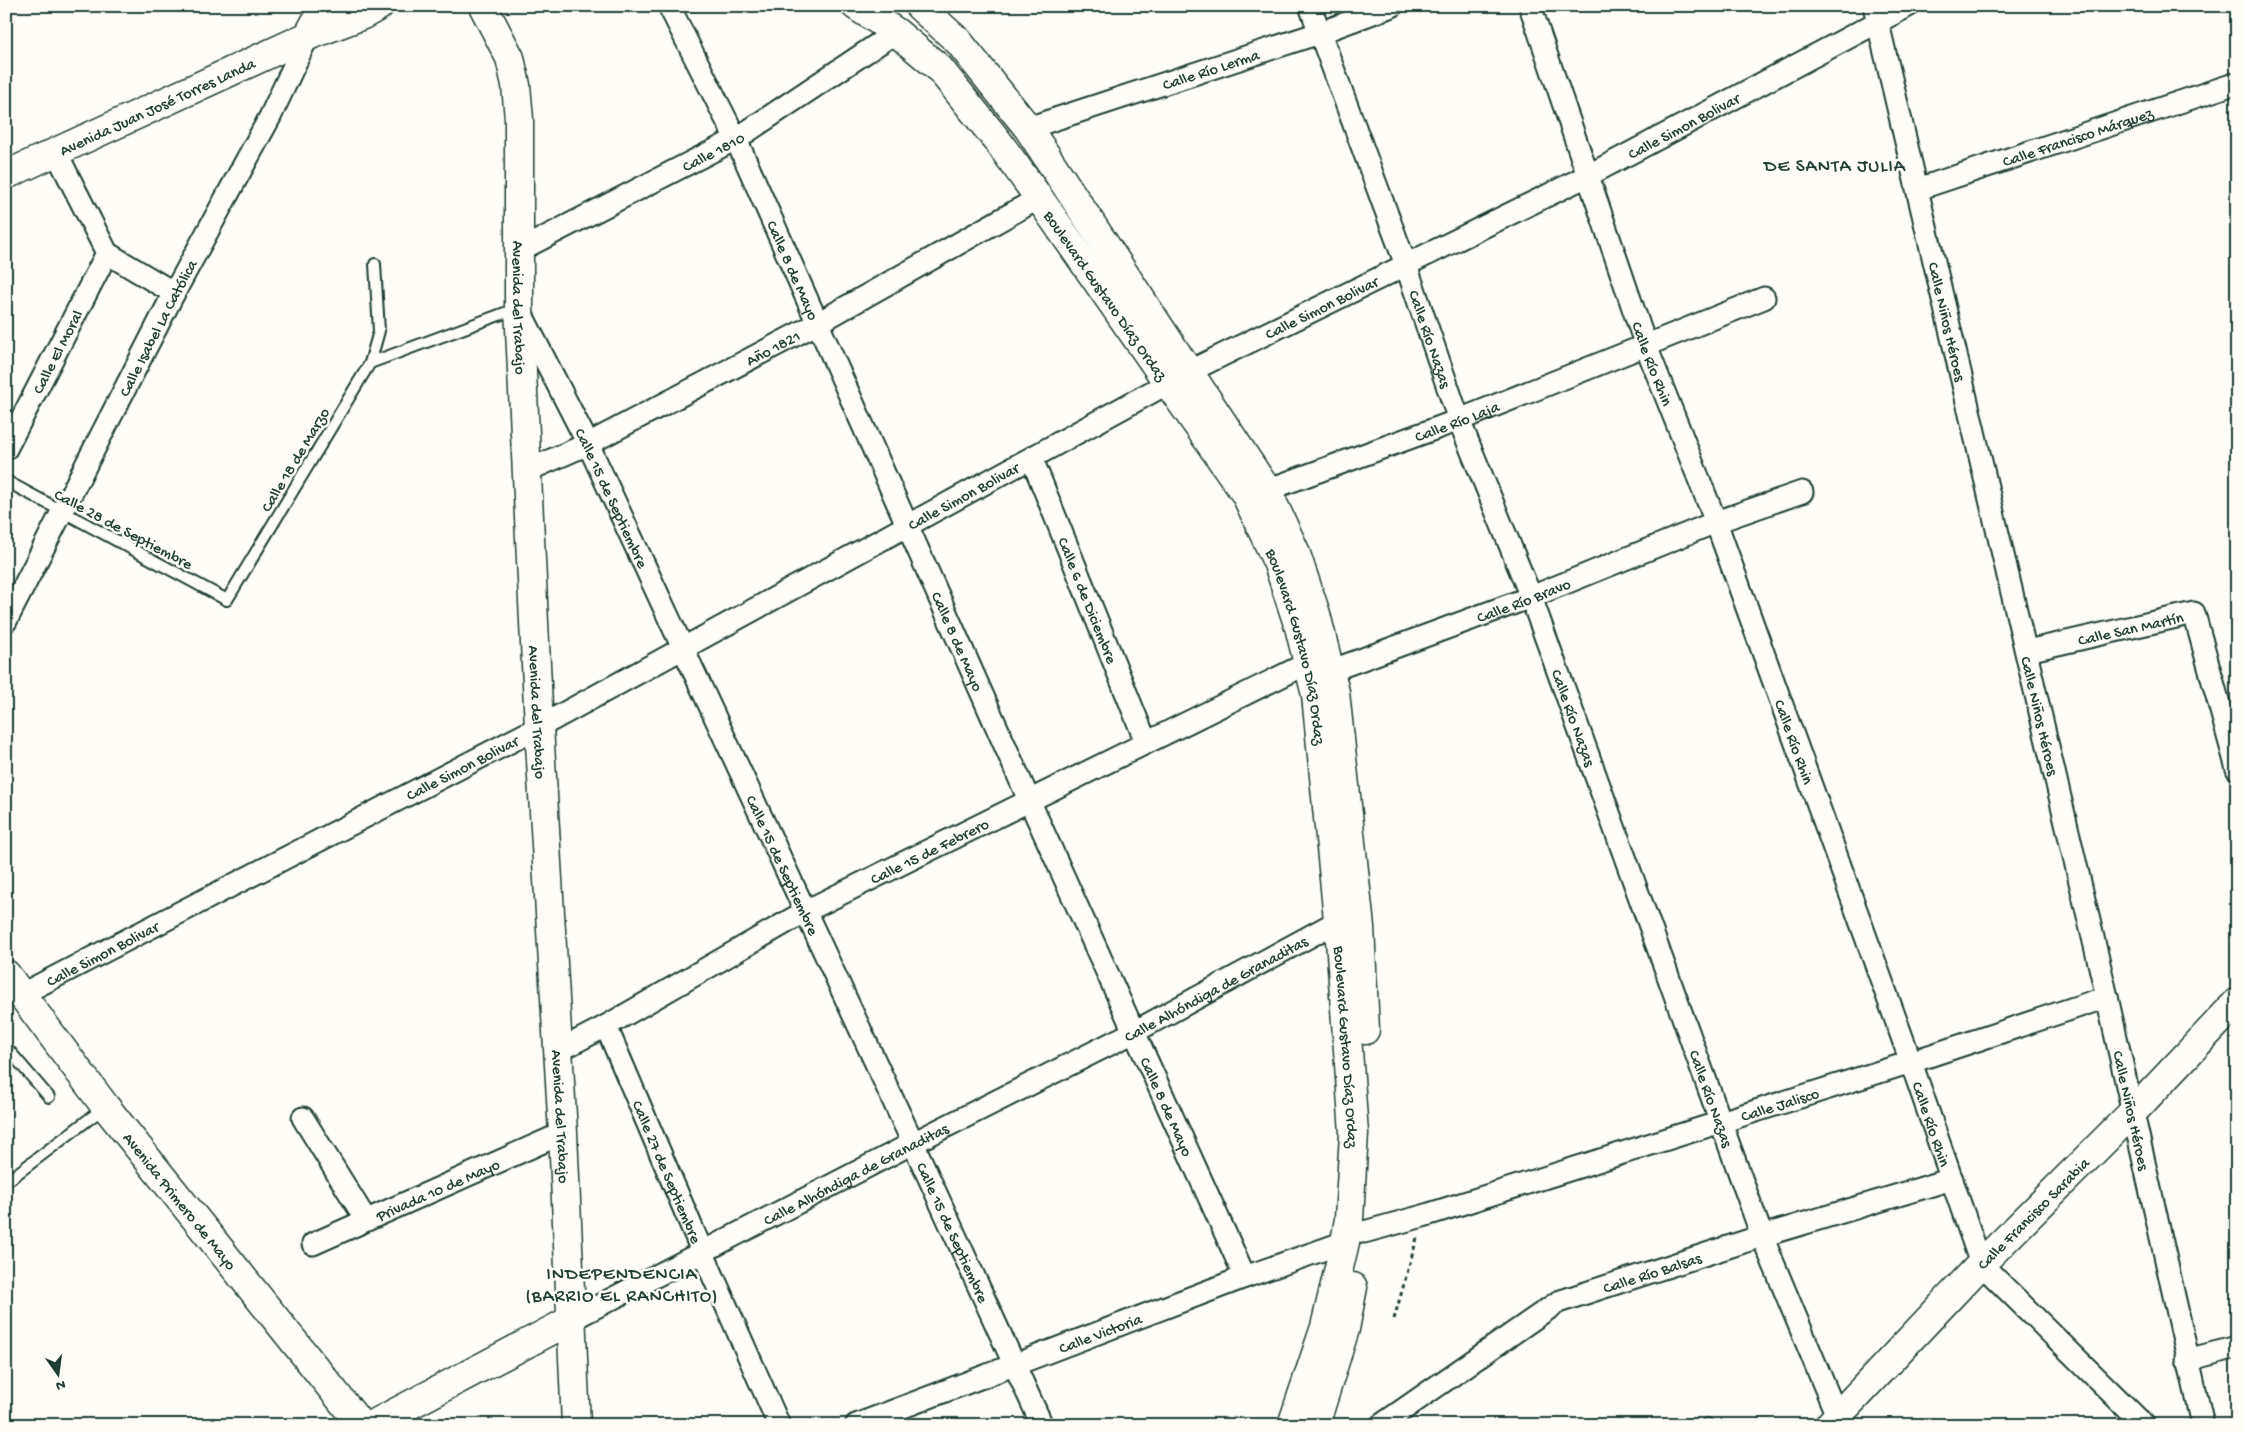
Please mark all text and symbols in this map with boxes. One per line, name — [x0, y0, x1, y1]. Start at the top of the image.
street label: Calle Río Lerma — [1161, 47, 1263, 96]
street label: Avenida Juan José Torres Landa — [57, 55, 260, 162]
street label: Calle Simon Bolivar — [1626, 90, 1745, 166]
street label: Calle Francisco Márquez — [2001, 105, 2157, 173]
street label: Calle 1810 — [680, 130, 750, 178]
district label: DE SANTA JULIA — [1762, 156, 1907, 179]
street label: Boulevard Gustavo Díaz Ordaz — [1037, 207, 1170, 386]
street label: Calle 8 de Mayo — [760, 219, 821, 324]
street label: Avenida del Trabajo — [506, 241, 528, 375]
street label: Calle Isabel La Católica — [117, 256, 204, 401]
street label: Calle Niños Héroes — [1922, 261, 1968, 385]
street label: Calle Simon Bolivar — [1263, 273, 1384, 346]
street label: Calle Río Nazas — [1402, 288, 1454, 392]
street label: Calle El Moral — [30, 308, 89, 398]
street label: Calle Río Rhin — [1625, 320, 1675, 410]
street label: Año 1821 — [744, 328, 804, 372]
street label: Calle Río Laja — [1413, 398, 1504, 448]
street label: Calle 18 de Marzo — [258, 405, 336, 516]
street label: Calle 15 de Septiembre — [569, 426, 651, 573]
street label: Calle Simon Bolivar — [906, 460, 1025, 536]
street label: Calle 28 de Septiembre — [50, 487, 195, 576]
street label: Calle 6 de Diciembre — [1052, 535, 1120, 668]
street label: Boulevard Gustavo Díaz Ordaz — [1259, 546, 1327, 747]
street label: Calle Río Bravo — [1475, 576, 1574, 629]
street label: Calle 8 de Mayo — [925, 590, 986, 695]
street label: Calle San Martín — [2077, 610, 2186, 652]
street label: Avenida del Trabajo — [522, 645, 548, 780]
street label: Calle Niños Héroes — [2014, 655, 2061, 779]
street label: Calle Río Nazas — [1545, 667, 1598, 771]
street label: Calle Río Rhin — [1768, 698, 1816, 788]
street label: Calle Simon Bolivar — [404, 733, 524, 807]
street label: Calle 15 de Septiembre — [740, 793, 821, 940]
street label: Calle 15 de Febrero — [868, 816, 993, 891]
street label: Calle Simon Bolivar — [44, 918, 164, 993]
street label: Calle Alhóndiga de Granaditas — [1122, 933, 1313, 1048]
street label: Boulevard Gustavo Díaz Ordaz — [1327, 944, 1360, 1150]
street label: Calle Río Nazas — [1683, 1048, 1735, 1151]
street label: Avenida del Trabajo — [545, 1049, 571, 1184]
street label: Calle Niños Héroes — [2106, 1049, 2152, 1174]
street label: Calle 8 de Mayo — [1134, 1055, 1195, 1160]
street label: Calle Río Rhin — [1906, 1080, 1953, 1170]
street label: Calle Jalisco — [1739, 1086, 1822, 1128]
street label: Calle 27 de Septiembre — [626, 1098, 704, 1248]
street label: Calle Alhóndiga de Granaditas — [761, 1120, 954, 1232]
street label: Avenida Primero de Mayo — [117, 1130, 239, 1275]
street label: Calle Francisco Sarabia — [1975, 1154, 2096, 1275]
street label: Privada 10 de Mayo — [373, 1156, 503, 1228]
street label: Calle 15 de Septiembre — [910, 1160, 991, 1307]
street label: Calle Río Balsas — [1601, 1250, 1705, 1300]
district label: INDEPENDENCIA (BARRIO EL RANCHITO) — [525, 1264, 719, 1309]
street label: Calle Victoria — [1057, 1311, 1146, 1360]
north arrow — [32, 1348, 82, 1398]
text: N — [54, 1375, 67, 1394]

